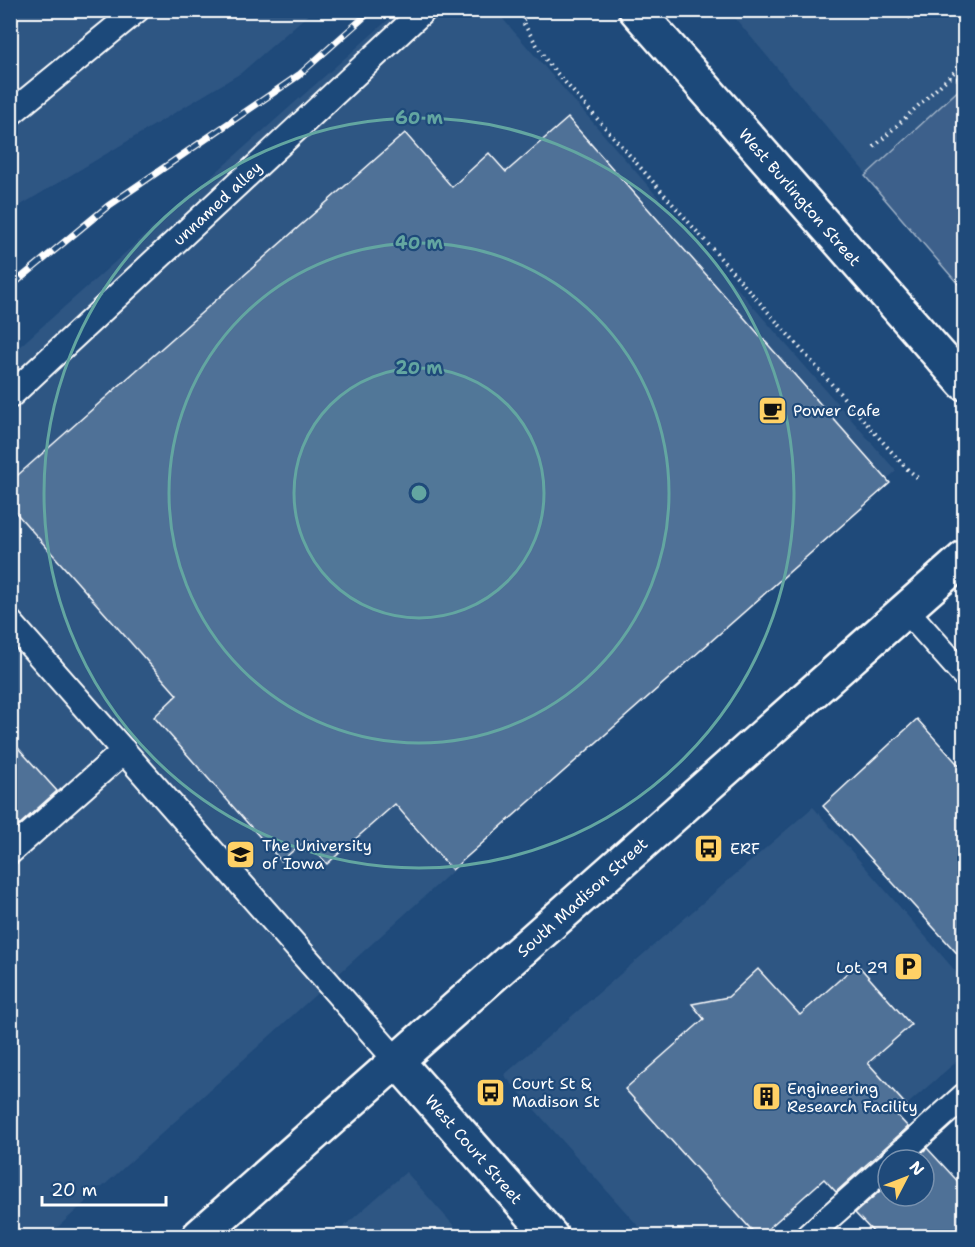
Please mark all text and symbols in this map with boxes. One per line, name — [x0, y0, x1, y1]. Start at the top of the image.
text: 60 m — [395, 106, 443, 130]
street label: West Burlington Street — [734, 124, 865, 271]
street label: unnamed alley — [168, 157, 266, 250]
text: 40 m — [395, 231, 443, 255]
text: 20 m — [395, 356, 443, 380]
cafe icon: Power Cafe — [756, 394, 788, 426]
place label: Power Cafe — [793, 400, 880, 421]
centre of rings — [409, 483, 429, 503]
bus stop icon: ERF — [693, 832, 725, 864]
street label: South Madison Street — [513, 833, 652, 962]
place label: The University of Iowa — [262, 835, 372, 874]
school or university icon: The University of Iowa — [225, 838, 257, 870]
place label: ERF — [730, 838, 760, 859]
parking icon: Lot 29 — [893, 951, 925, 983]
place label: Lot 29 — [836, 957, 888, 978]
place label: Court St & Madison St — [512, 1073, 600, 1112]
bus stop icon: Court St & Madison St — [475, 1076, 507, 1108]
place label: Engineering Research Facility — [787, 1078, 918, 1117]
building icon: Engineering Research Facility — [750, 1081, 782, 1113]
street label: West Court Street — [420, 1090, 527, 1208]
north arrow — [876, 1148, 936, 1208]
text: N — [905, 1157, 929, 1180]
scale bar — [42, 1169, 166, 1207]
text: 20 m — [51, 1178, 97, 1202]

